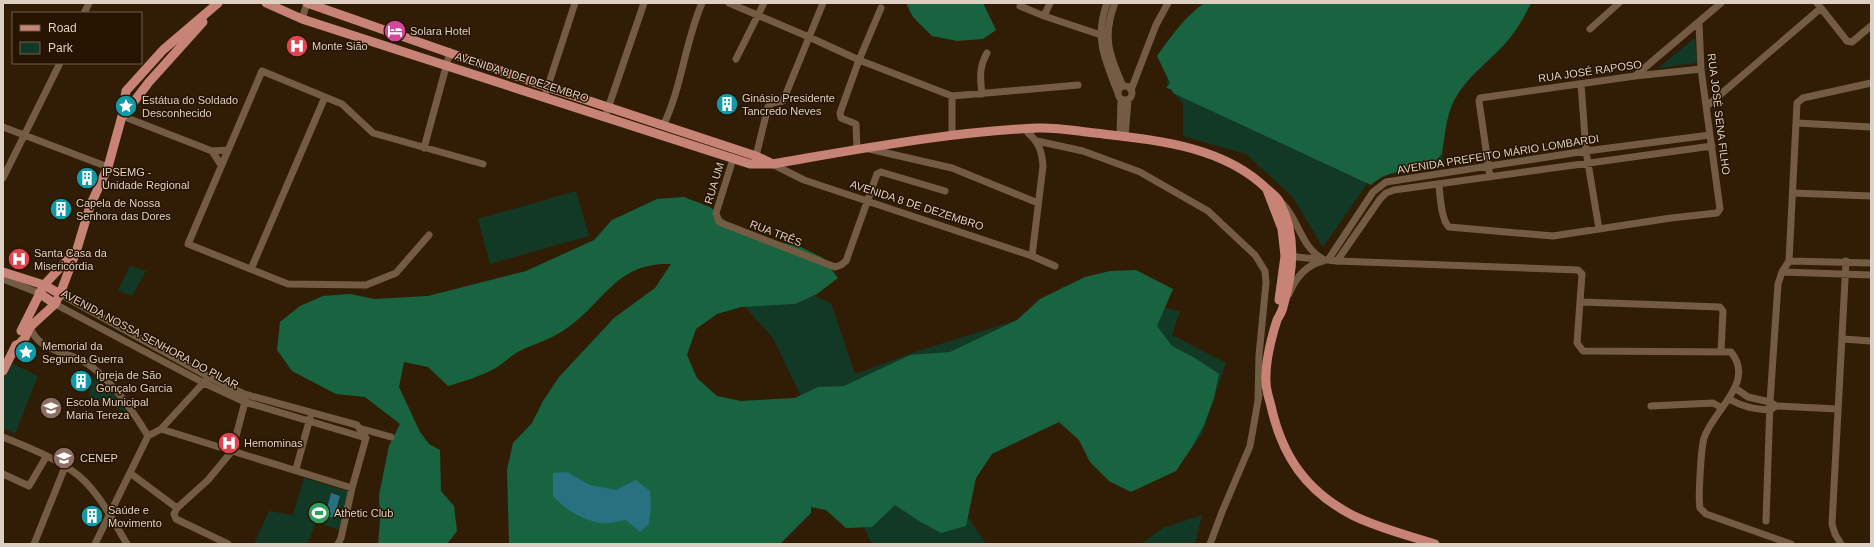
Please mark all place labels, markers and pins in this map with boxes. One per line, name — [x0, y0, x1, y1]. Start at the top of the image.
hotel icon: Solara Hotel — [382, 18, 408, 44]
place label: Solara Hotel — [410, 25, 471, 37]
hospital icon: Monte Sião — [284, 33, 310, 59]
place label: Monte Sião — [312, 40, 368, 52]
building icon: Ginásio Presidente Tancredo Neves — [714, 91, 740, 117]
place label: Ginásio Presidente Tancredo Neves — [742, 92, 835, 117]
place icon: Estátua do Soldado Desconhecido — [113, 93, 139, 119]
place label: Estátua do Soldado Desconhecido — [142, 94, 238, 119]
building icon: IPSEMG - Unidade Regional — [74, 165, 100, 191]
place label: IPSEMG - Unidade Regional — [102, 166, 189, 191]
building icon: Capela de Nossa Senhora das Dores — [48, 196, 74, 222]
place label: Capela de Nossa Senhora das Dores — [76, 197, 171, 222]
hospital icon: Santa Casa da Misericórdia — [6, 246, 32, 272]
place label: Santa Casa da Misericórdia — [34, 247, 108, 272]
place icon: Memorial da Segunda Guerra — [13, 339, 39, 365]
place label: Memorial da Segunda Guerra — [42, 340, 124, 365]
building icon: Igreja de São Gonçalo Garcia — [68, 368, 94, 394]
place label: Igreja de São Gonçalo Garcia — [96, 369, 173, 394]
school or university icon: Escola Municipal Maria Tereza — [38, 395, 64, 421]
place label: Escola Municipal Maria Tereza — [66, 396, 149, 421]
hospital icon: Hemominas — [216, 430, 242, 456]
place label: Hemominas — [244, 437, 303, 449]
school or university icon: CENEP — [51, 445, 77, 471]
place label: CENEP — [80, 452, 118, 464]
sports icon: Athetic Club — [306, 500, 332, 526]
building icon: Saúde e Movimento — [79, 503, 105, 529]
place label: Saúde e Movimento — [108, 504, 162, 529]
place label: Athetic Club — [334, 507, 393, 519]

